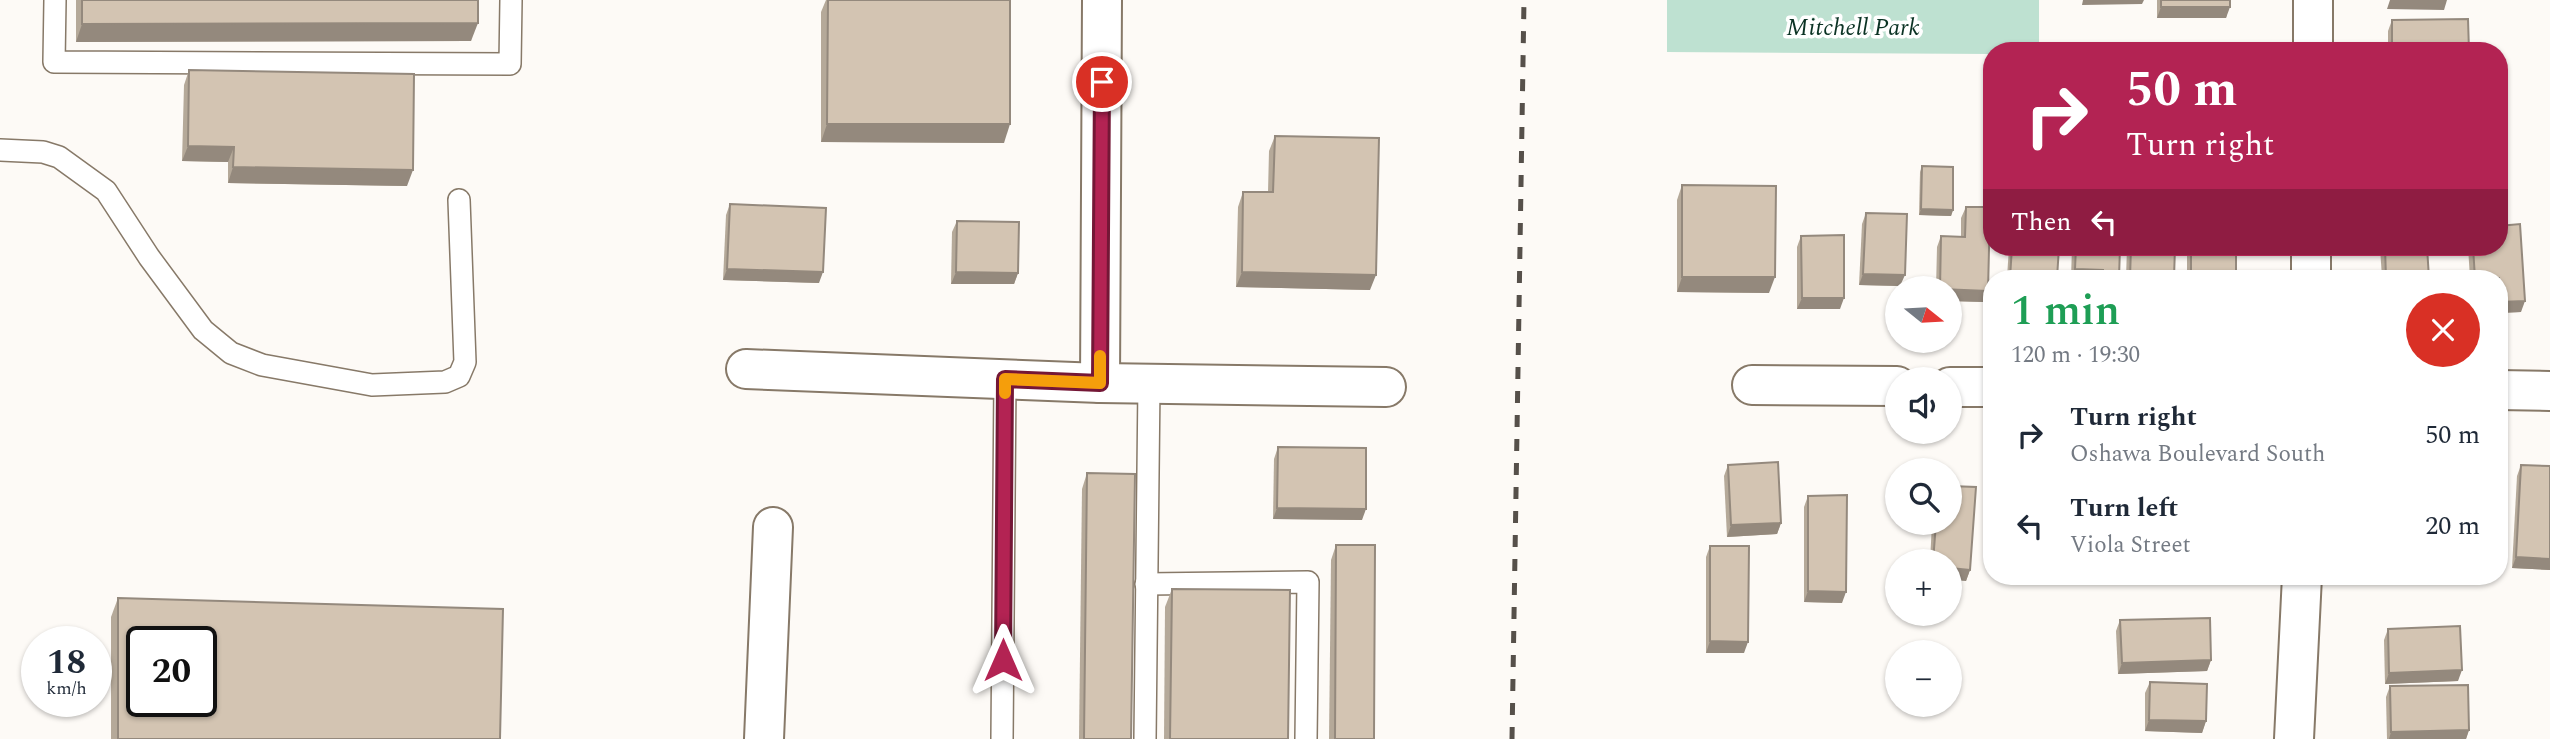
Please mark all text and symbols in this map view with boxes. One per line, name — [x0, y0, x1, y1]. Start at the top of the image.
park label: Mitchell Park — [1786, 10, 1920, 46]
pin — [1072, 52, 1132, 112]
text: 50 m — [2126, 53, 2237, 128]
icon: arrive — [1083, 63, 1121, 101]
icon: right — [2011, 70, 2102, 161]
text: Turn right — [2126, 121, 2274, 170]
text: Then — [2011, 202, 2071, 242]
icon: left — [2085, 203, 2123, 241]
north arrow — [1885, 276, 1962, 354]
map controls — [1885, 276, 1962, 717]
text: 1 min — [2011, 280, 2120, 343]
button: close — [2406, 293, 2480, 367]
text: 120 m · 19:30 — [2011, 338, 2140, 373]
button: sound — [1885, 367, 1962, 444]
text: Turn right — [2070, 397, 2197, 437]
text: 50 m — [2425, 415, 2480, 455]
icon: right — [2011, 416, 2049, 454]
text: Oshawa Boulevard South — [2070, 437, 2325, 472]
button: search — [1885, 458, 1962, 535]
text: Turn left — [2070, 488, 2178, 528]
text: 20 m — [2425, 506, 2480, 546]
icon: left — [2011, 507, 2049, 545]
text: Viola Street — [2070, 528, 2191, 563]
button: + — [1885, 549, 1962, 626]
position arrow — [966, 623, 1040, 697]
speed limit sign: 20 — [126, 626, 217, 717]
text: 18 — [47, 636, 86, 689]
button: − — [1885, 640, 1962, 717]
text: km/h — [46, 675, 87, 702]

